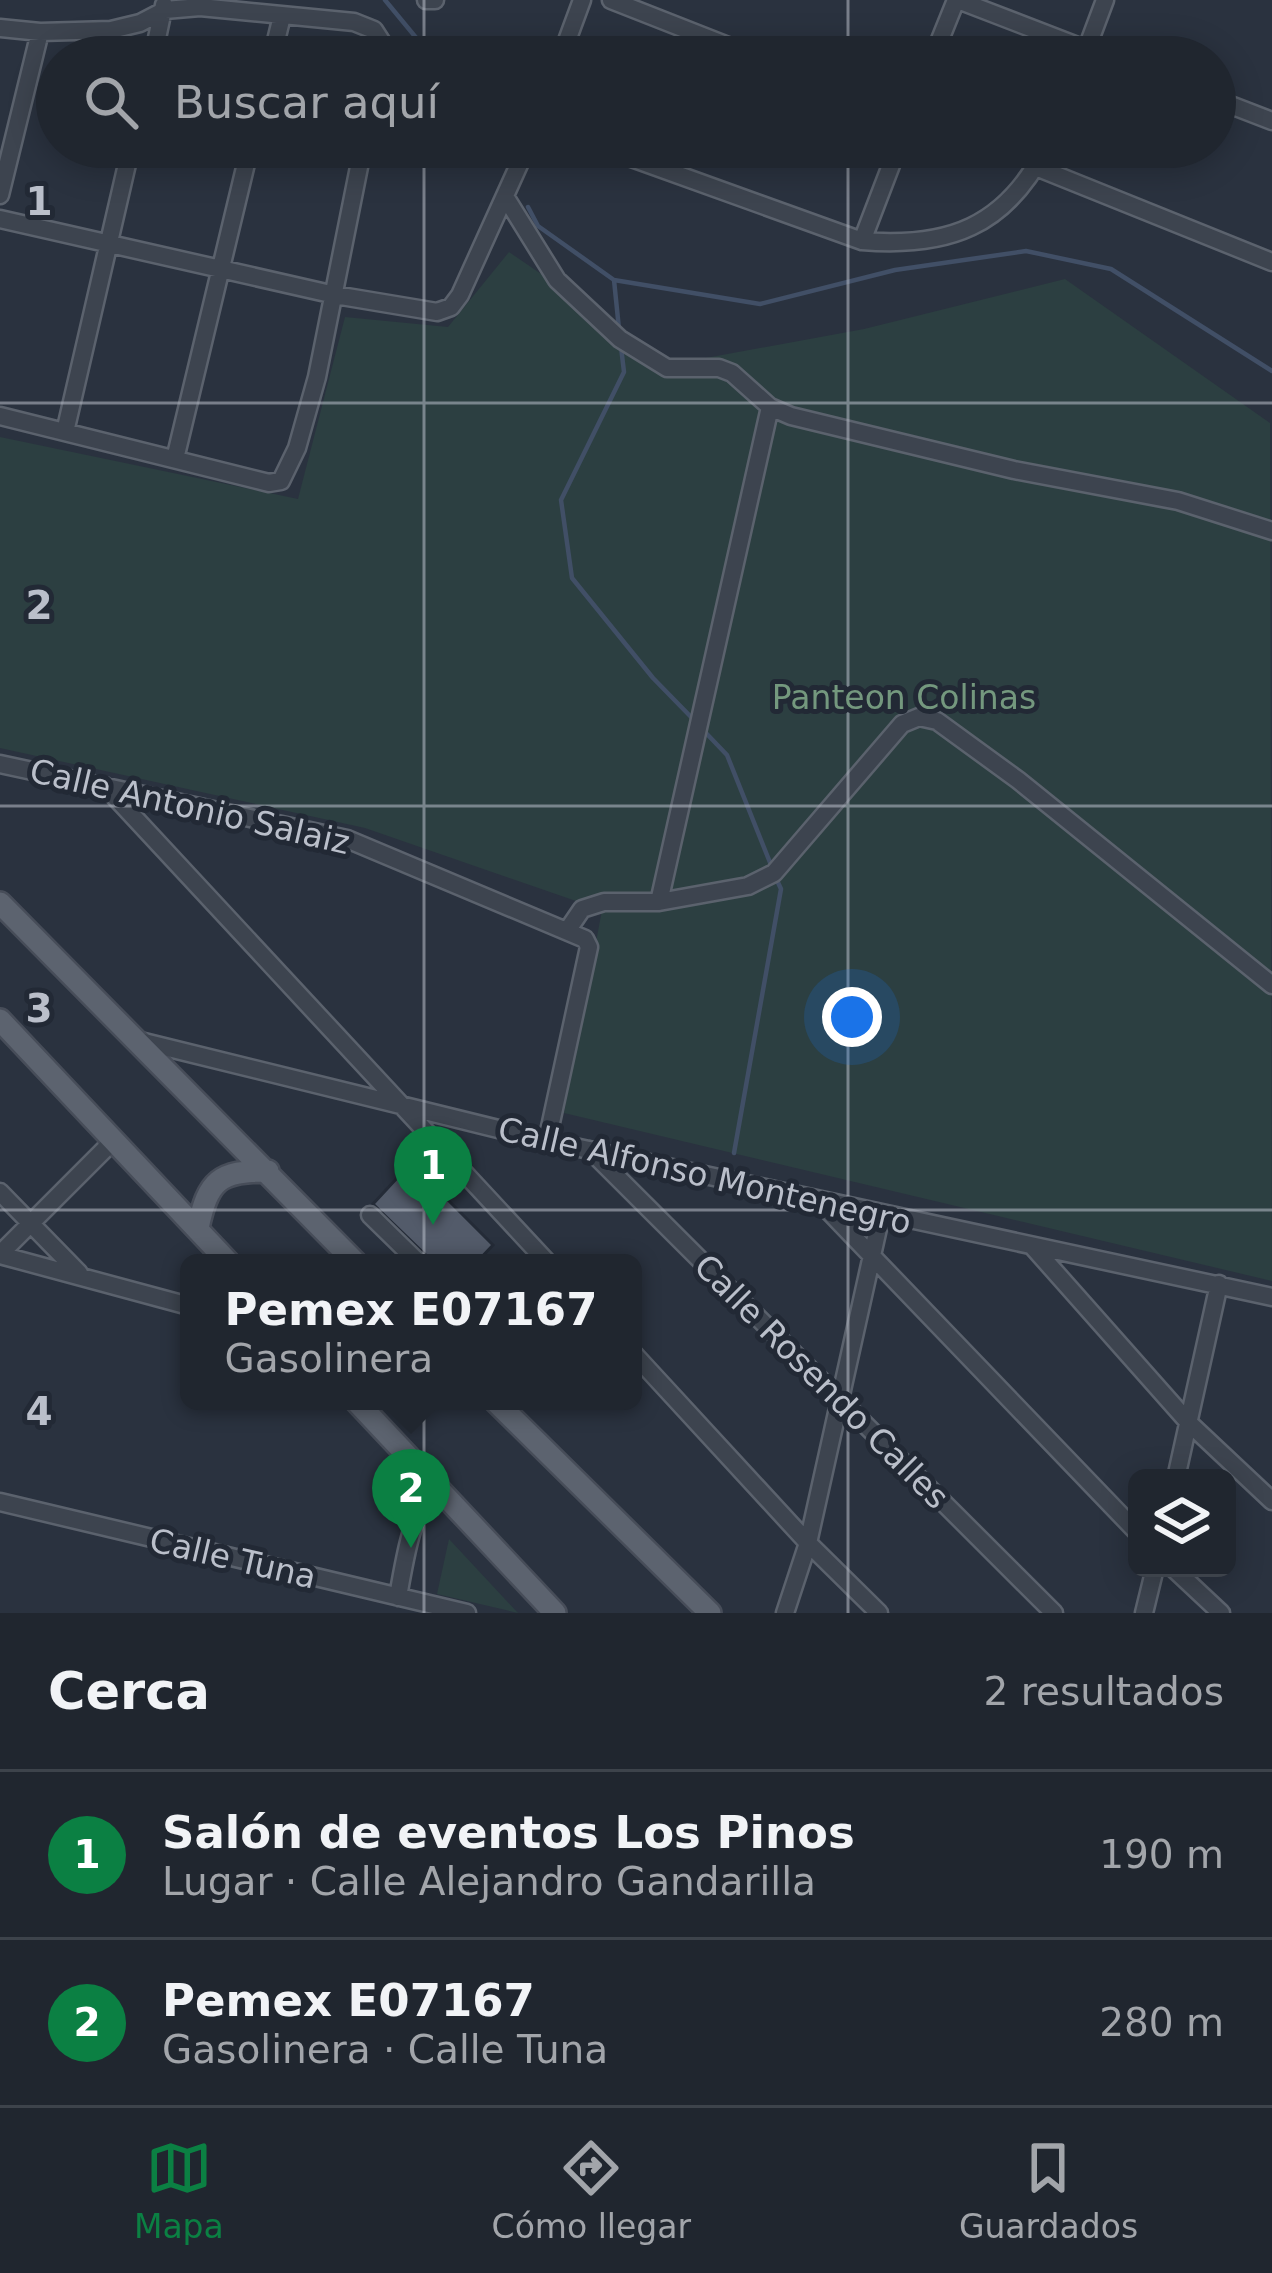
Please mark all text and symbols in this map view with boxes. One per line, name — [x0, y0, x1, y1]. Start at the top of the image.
search box — [36, 36, 1236, 168]
icon: search — [78, 69, 144, 135]
text: Buscar aquí — [174, 76, 439, 129]
text: 1 — [25, 179, 53, 224]
text: 2 — [25, 583, 53, 628]
park label: Panteon Colinas — [772, 678, 1036, 717]
street label: Calle Antonio Salaiz — [26, 751, 353, 862]
text: 3 — [25, 986, 53, 1031]
your location — [822, 987, 882, 1047]
street label: Calle Alfonso Montenegro — [495, 1109, 915, 1242]
pin: 1 — [394, 1126, 472, 1225]
street label: Calle Rosendo Calles — [687, 1246, 957, 1516]
popup — [180, 1254, 642, 1410]
text: Pemex E07167 — [225, 1283, 597, 1336]
text: Gasolinera — [225, 1336, 433, 1381]
text: 4 — [25, 1389, 53, 1434]
pin: 2 — [372, 1449, 450, 1548]
map controls — [1128, 1469, 1236, 1577]
button: layers — [1128, 1469, 1236, 1577]
street label: Calle Tuna — [146, 1520, 320, 1597]
text: Cerca — [48, 1662, 210, 1721]
text: 2 resultados — [984, 1669, 1224, 1714]
text: Salón de eventos Los Pinos — [162, 1806, 855, 1859]
text: 1 — [73, 1832, 101, 1877]
text: 190 m — [1099, 1832, 1224, 1877]
text: Lugar · Calle Alejandro Gandarilla — [162, 1859, 816, 1904]
text: Pemex E07167 — [162, 1974, 535, 2027]
text: 2 — [73, 2000, 101, 2045]
text: 280 m — [1099, 2000, 1224, 2045]
text: Gasolinera · Calle Tuna — [162, 2027, 608, 2072]
tab: Mapa — [134, 2135, 224, 2246]
tab: Cómo llegar — [492, 2135, 691, 2246]
tab: Guardados — [959, 2135, 1138, 2246]

